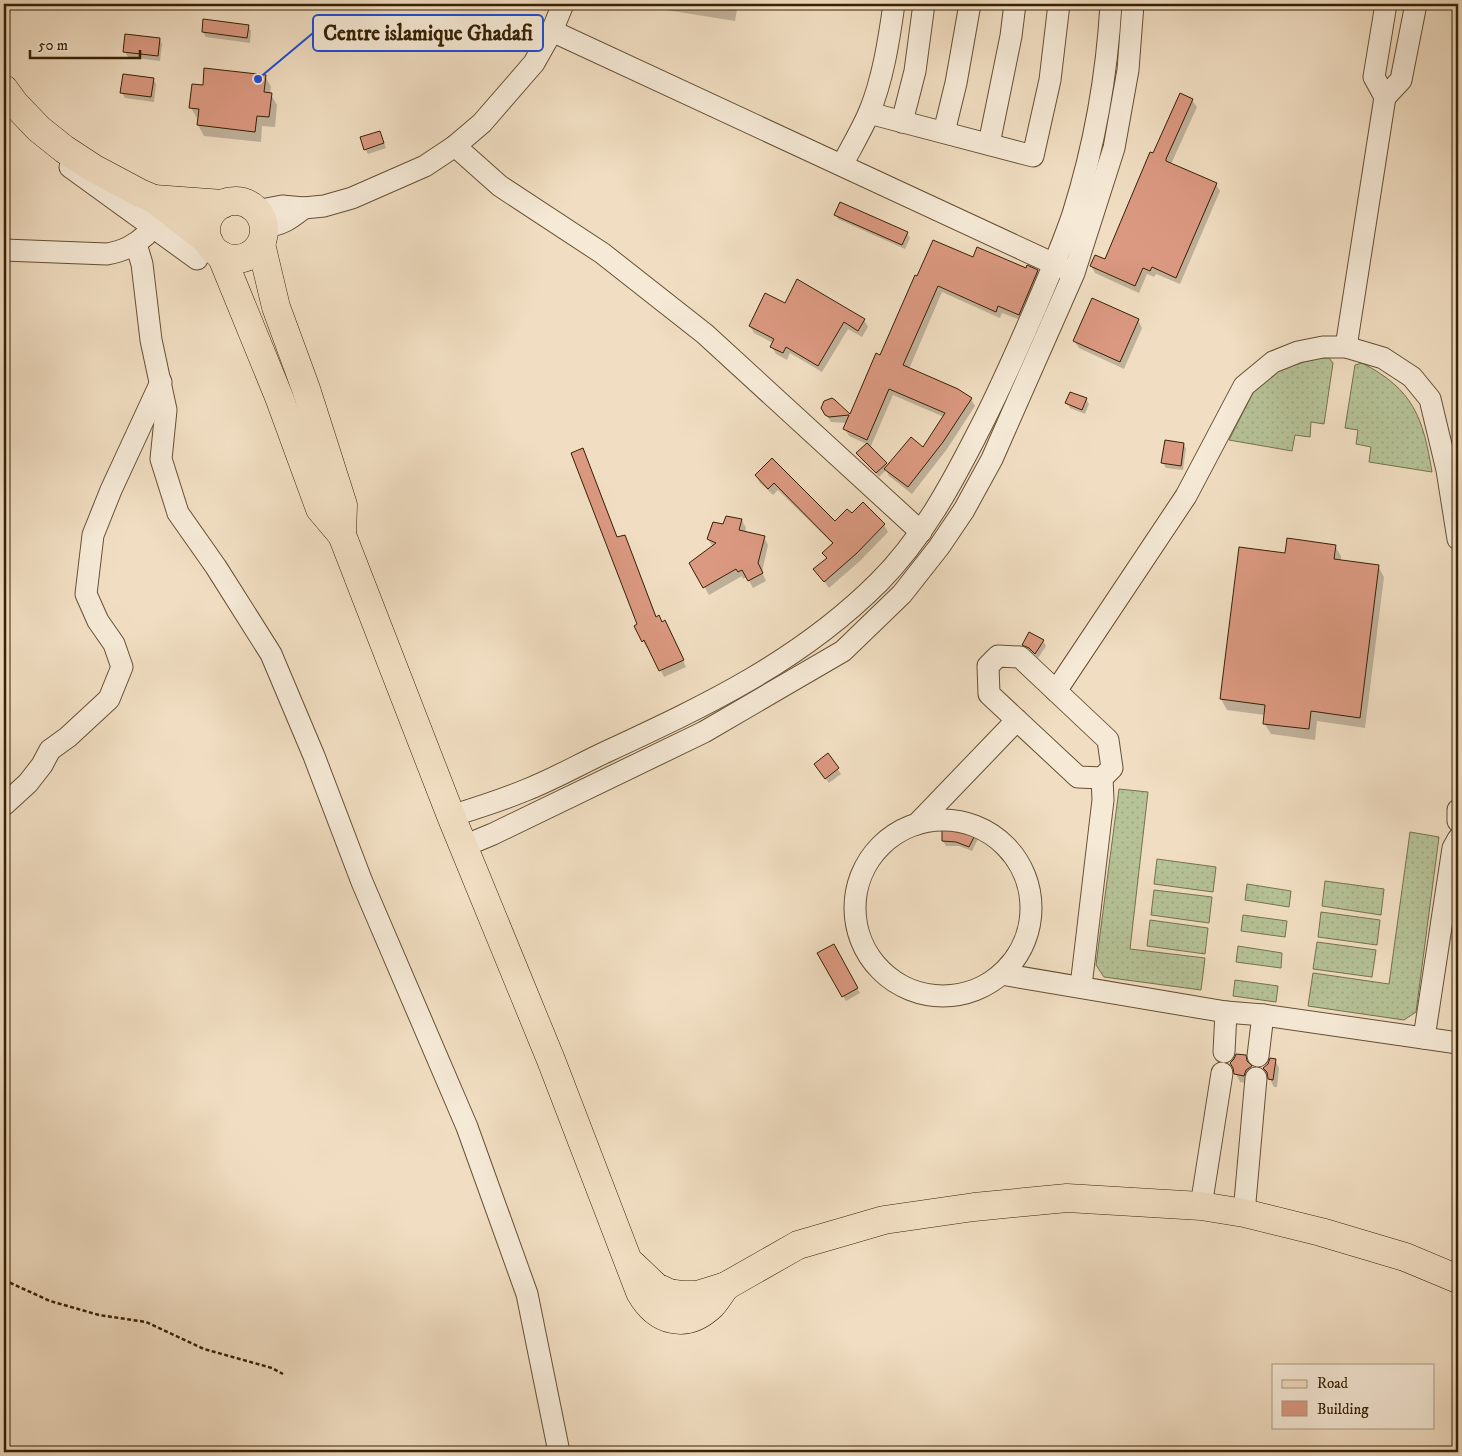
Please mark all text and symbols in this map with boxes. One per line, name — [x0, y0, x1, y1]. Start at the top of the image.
callout: Centre islamique Ghadafi — [313, 15, 543, 51]
text: Centre islamique Ghadafi — [323, 21, 533, 47]
scale bar — [30, 28, 140, 60]
text: 50 m — [38, 36, 68, 55]
legend — [1272, 1364, 1434, 1428]
text: Road — [1317, 1374, 1349, 1393]
text: Building — [1317, 1400, 1369, 1419]

